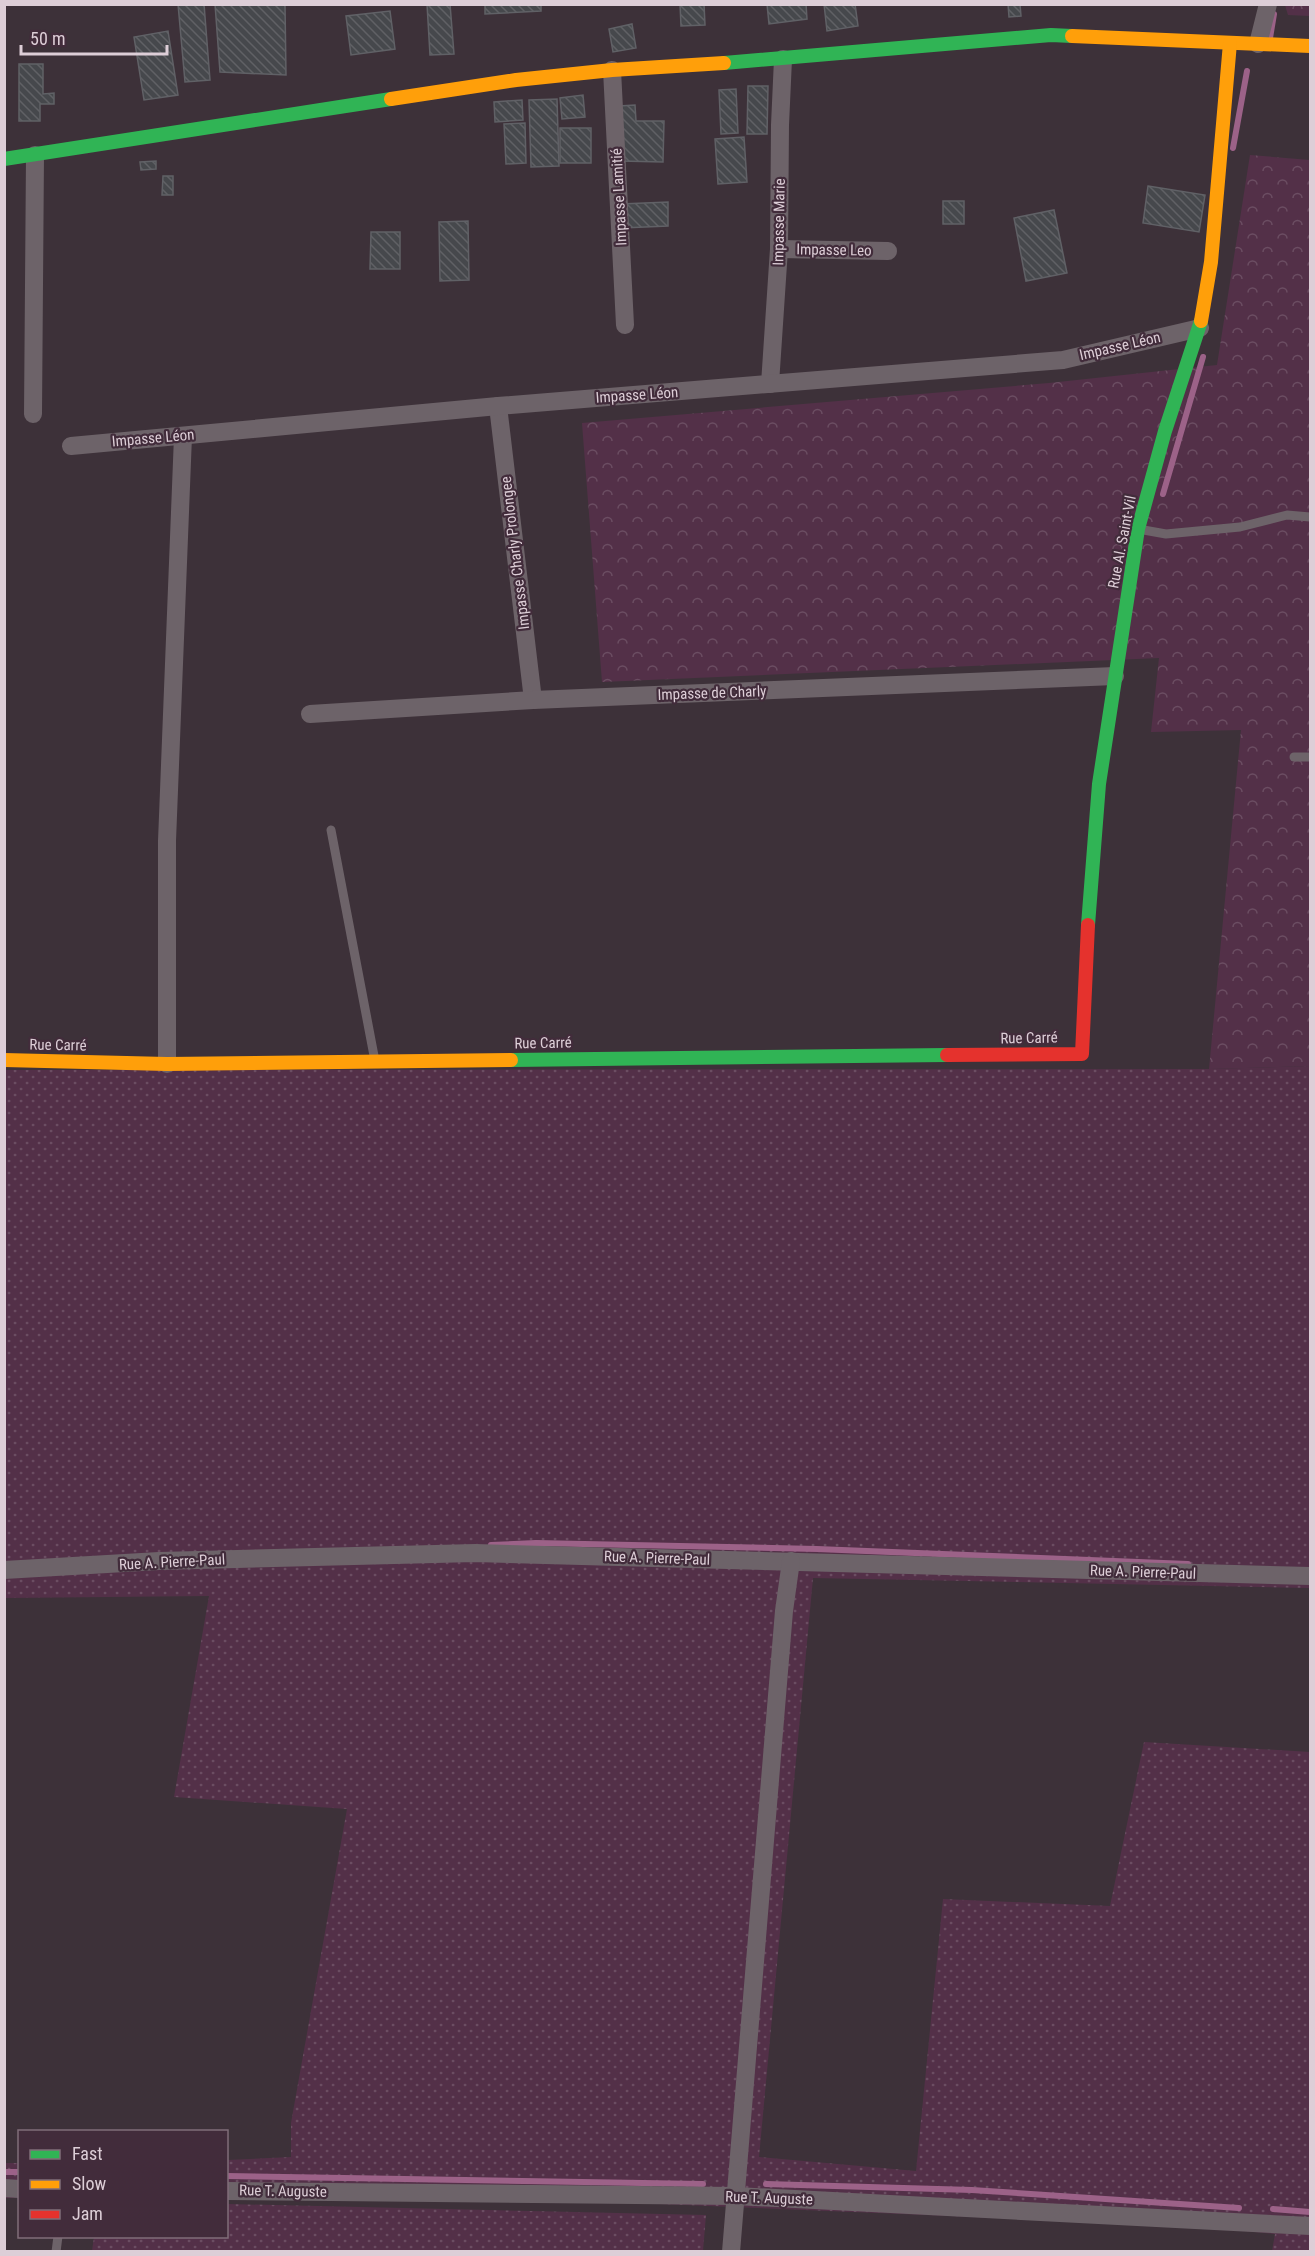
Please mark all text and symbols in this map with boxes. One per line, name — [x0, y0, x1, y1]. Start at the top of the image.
scale bar — [21, 18, 166, 56]
text: 50 m — [30, 28, 65, 49]
street label: Impasse Lamitié — [607, 148, 631, 246]
street label: Impasse Marie — [769, 178, 789, 266]
street label: Impasse Leo — [796, 240, 872, 260]
street label: Impasse Léon — [1078, 328, 1162, 364]
street label: Impasse Léon — [595, 383, 679, 407]
street label: Impasse Léon — [111, 425, 195, 451]
street label: Impasse Charly Prolongee — [497, 475, 533, 631]
street label: Rue Al. Saint-Vil — [1104, 494, 1140, 590]
street label: Impasse de Charly — [657, 682, 767, 704]
street label: Rue Carré — [1000, 1029, 1058, 1047]
street label: Rue Carré — [514, 1034, 572, 1052]
street label: Rue Carré — [29, 1036, 87, 1054]
street label: Rue A. Pierre-Paul — [604, 1547, 710, 1569]
street label: Rue A. Pierre-Paul — [118, 1550, 226, 1574]
street label: Rue A. Pierre-Paul — [1090, 1561, 1196, 1583]
legend — [18, 2130, 228, 2238]
text: Fast — [72, 2143, 103, 2164]
text: Slow — [72, 2173, 107, 2194]
street label: Rue T. Auguste — [239, 2181, 327, 2201]
street label: Rue T. Auguste — [725, 2187, 813, 2209]
text: Jam — [72, 2203, 103, 2224]

